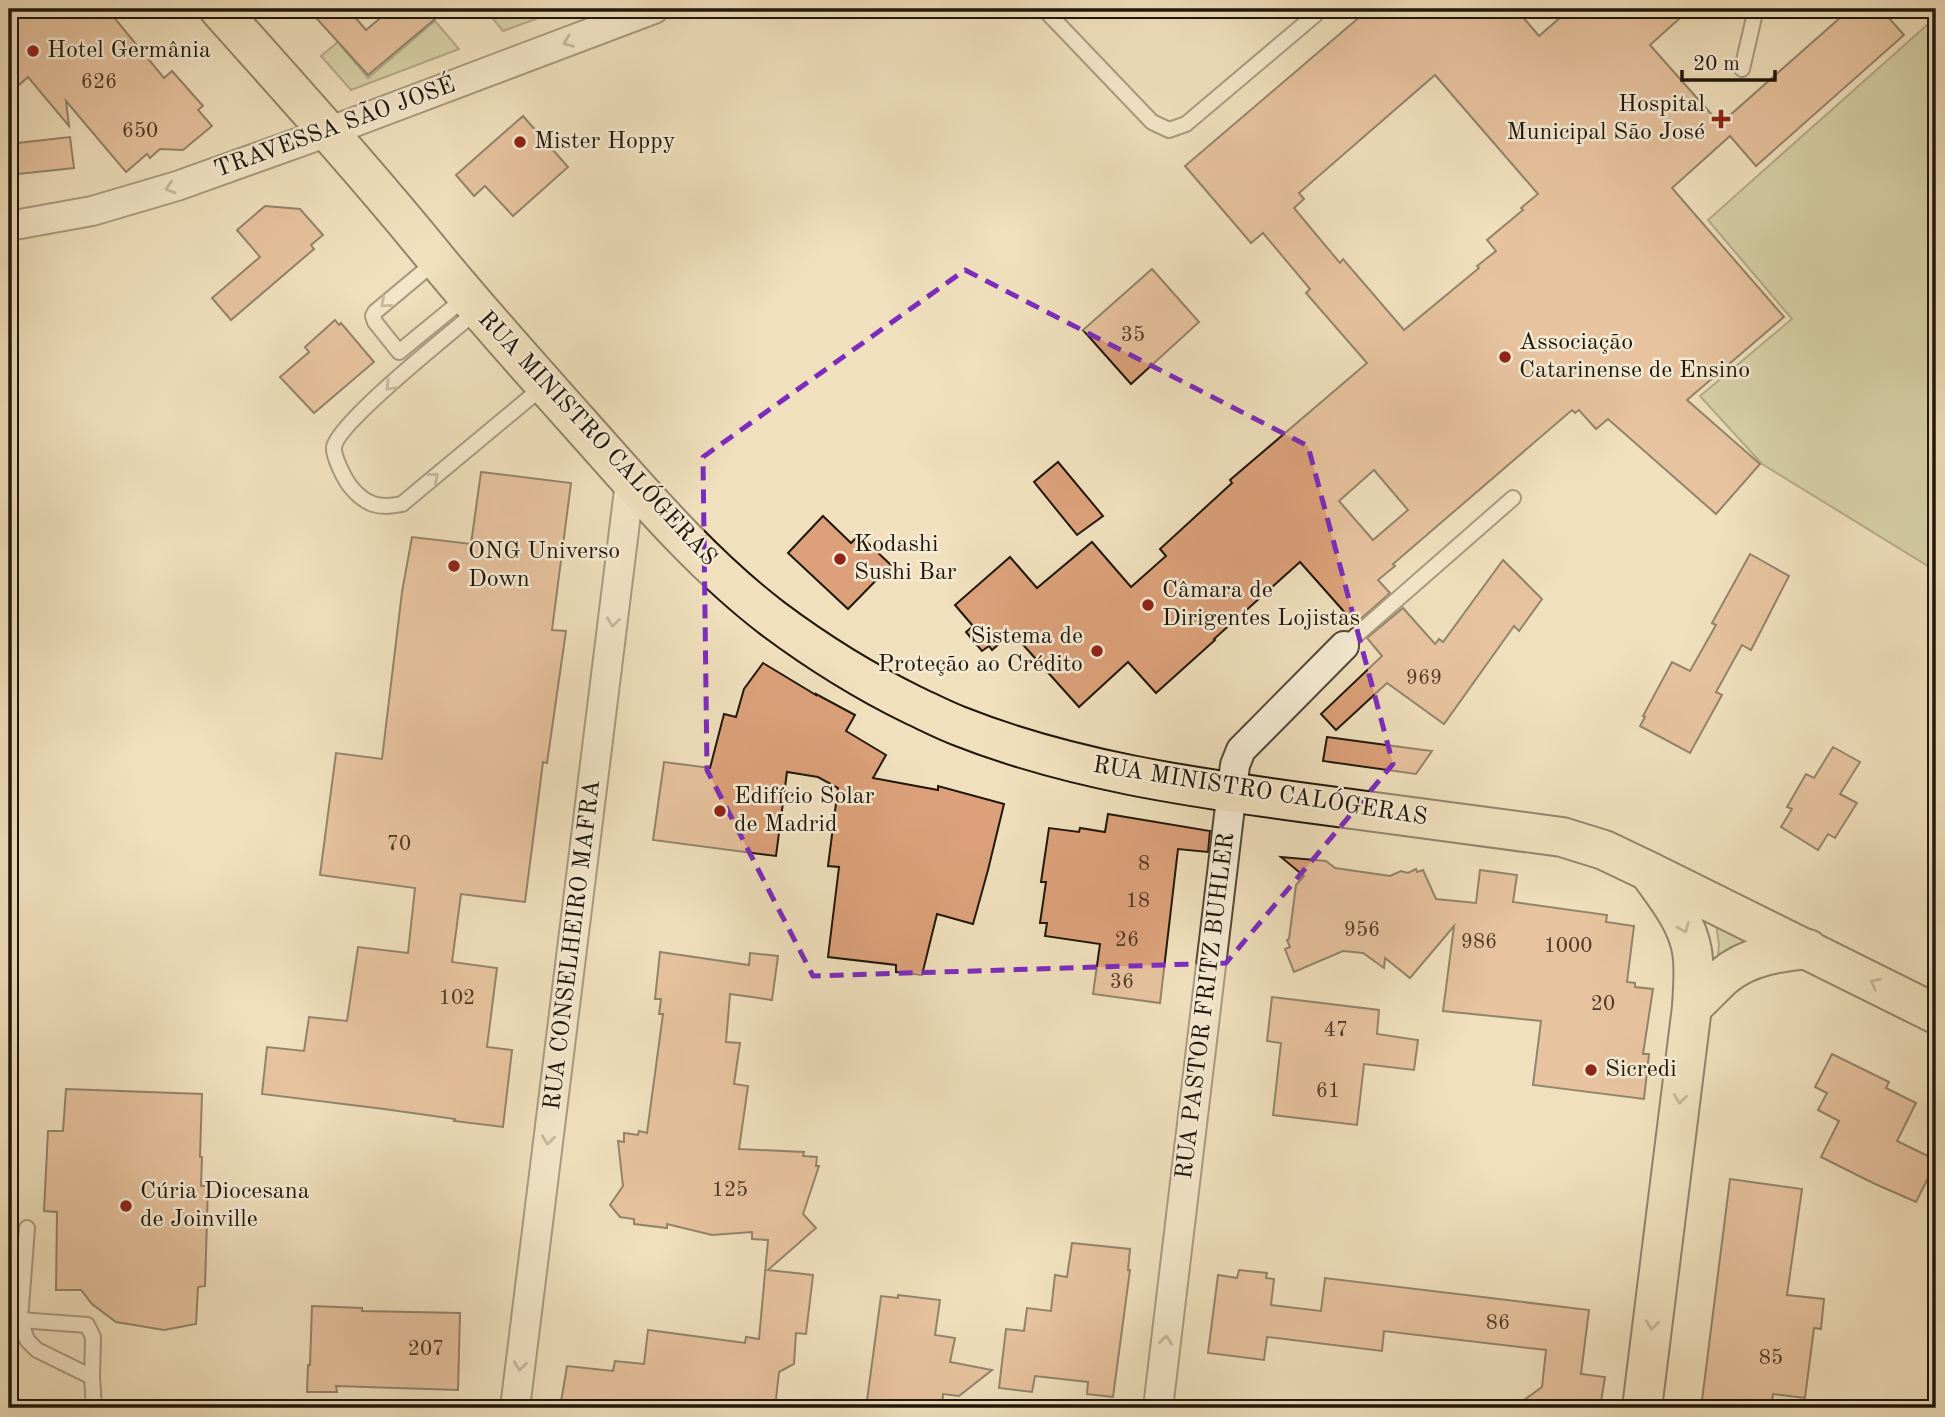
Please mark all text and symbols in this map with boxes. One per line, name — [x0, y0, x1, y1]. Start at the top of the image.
one-way arrow — [562, 33, 574, 47]
scale bar — [1682, 38, 1775, 82]
place label: Hotel Germânia — [47, 39, 211, 63]
marker: Hotel Germânia — [25, 43, 41, 59]
text: 20 m — [1693, 54, 1740, 75]
street label: TRAVESSA SÃO JOSÉ — [210, 69, 459, 183]
house number: 626 — [81, 72, 117, 93]
place label: Hospital Municipal São José — [1507, 93, 1705, 145]
marker: Hospital Municipal São José — [1711, 109, 1731, 129]
house number: 650 — [122, 121, 158, 142]
place label: Mister Hoppy — [534, 130, 676, 154]
marker: Mister Hoppy — [512, 134, 528, 150]
one-way arrow — [164, 179, 176, 194]
one-way arrow — [380, 295, 392, 308]
street label: RUA MINISTRO CALÓGERAS — [473, 304, 725, 571]
house number: 35 — [1121, 325, 1145, 346]
place label: Associação Catarinense de Ensino — [1519, 331, 1750, 383]
marker: Associação Catarinense de Ensino — [1497, 349, 1513, 365]
one-way arrow — [385, 378, 398, 391]
one-way arrow — [427, 473, 439, 486]
place label: Kodashi Sushi Bar — [854, 533, 957, 585]
place label: ONG Universo Down — [468, 540, 620, 592]
marker: Kodashi Sushi Bar — [832, 551, 848, 567]
marker: ONG Universo Down — [446, 558, 462, 574]
place label: Câmara de Dirigentes Lojistas — [1162, 579, 1360, 631]
marker: Câmara de Dirigentes Lojistas — [1140, 597, 1156, 613]
one-way arrow — [605, 617, 620, 628]
place label: Sistema de Proteção ao Crédito — [878, 625, 1083, 677]
marker: Sistema de Proteção ao Crédito — [1089, 643, 1105, 659]
house number: 969 — [1406, 668, 1442, 689]
street label: RUA MINISTRO CALÓGERAS — [1091, 749, 1430, 830]
street label: RUA CONSELHEIRO MAFRA — [541, 779, 605, 1111]
place label: Edifício Solar de Madrid — [734, 785, 875, 837]
marker: Edifício Solar de Madrid — [712, 803, 728, 819]
street label: RUA PASTOR FRITZ BUHLER — [1173, 831, 1239, 1181]
house number: 70 — [387, 834, 411, 855]
house number: 8 — [1138, 854, 1150, 875]
house number: 18 — [1126, 891, 1150, 912]
house number: 956 — [1344, 920, 1380, 941]
one-way arrow — [1675, 921, 1689, 933]
house number: 26 — [1115, 930, 1139, 951]
house number: 986 — [1461, 932, 1497, 953]
house number: 1000 — [1544, 936, 1592, 957]
house number: 36 — [1110, 972, 1134, 993]
one-way arrow — [1870, 978, 1882, 992]
house number: 102 — [439, 988, 475, 1009]
house number: 20 — [1591, 994, 1615, 1015]
house number: 47 — [1324, 1020, 1348, 1041]
place label: Sicredi — [1605, 1058, 1677, 1082]
marker: Sicredi — [1583, 1062, 1599, 1078]
house number: 61 — [1316, 1081, 1340, 1102]
one-way arrow — [1673, 1093, 1688, 1105]
one-way arrow — [541, 1134, 556, 1146]
place label: Cúria Diocesana de Joinville — [140, 1180, 310, 1232]
house number: 125 — [712, 1180, 748, 1201]
marker: Cúria Diocesana de Joinville — [118, 1198, 134, 1214]
house number: 86 — [1486, 1313, 1510, 1334]
one-way arrow — [1645, 1319, 1660, 1331]
one-way arrow — [1159, 1335, 1174, 1346]
house number: 207 — [408, 1339, 444, 1360]
house number: 85 — [1759, 1348, 1783, 1369]
one-way arrow — [513, 1360, 528, 1372]

